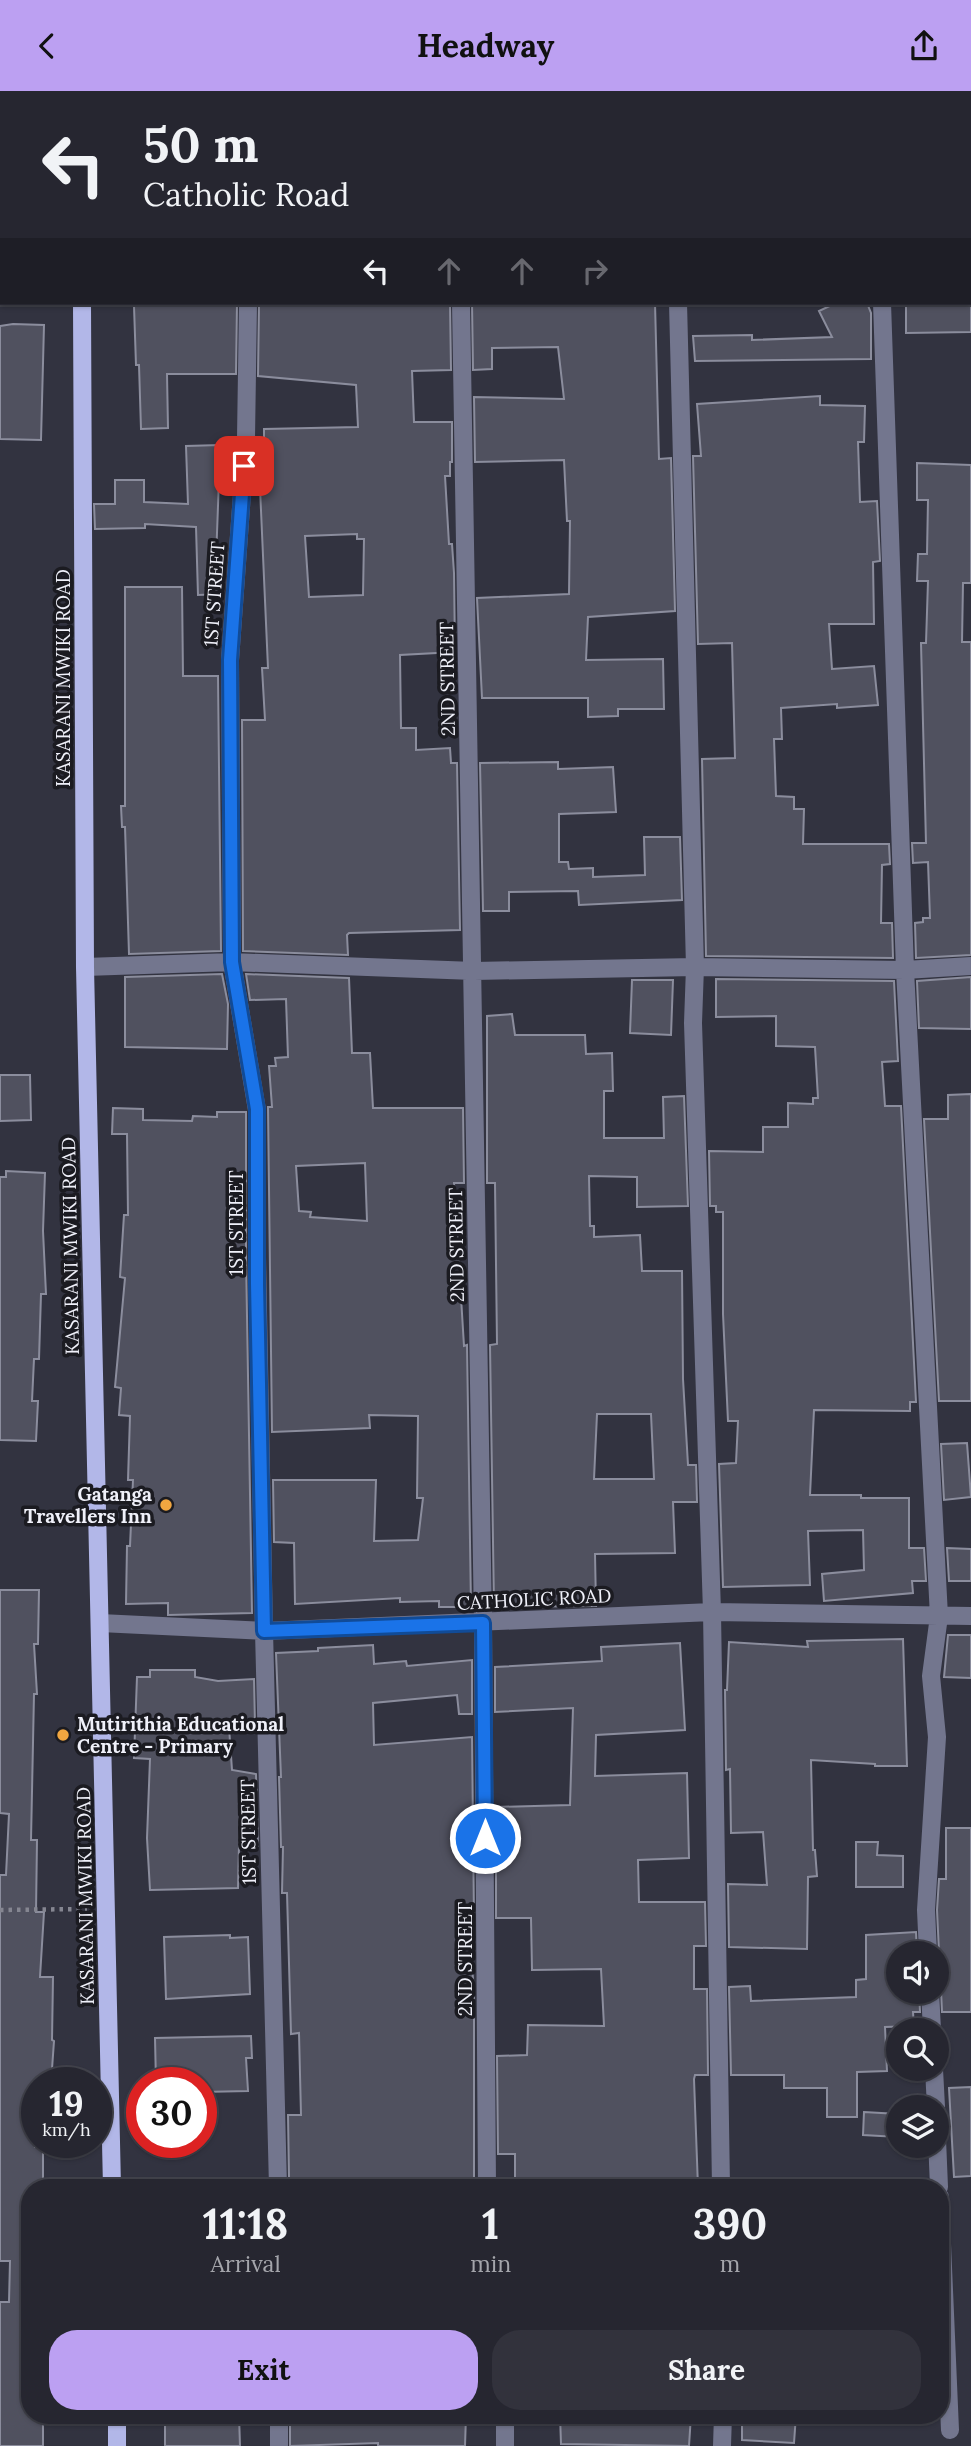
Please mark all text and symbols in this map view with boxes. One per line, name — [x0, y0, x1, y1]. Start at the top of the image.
text: Headway — [417, 25, 554, 66]
icon: back — [28, 27, 66, 65]
icon: share — [905, 27, 943, 65]
text: 50 m — [143, 113, 259, 175]
icon: left — [28, 119, 119, 210]
text: Catholic Road — [143, 174, 349, 215]
icon: left — [357, 252, 395, 290]
icon: ahead — [430, 252, 468, 290]
icon: ahead — [503, 252, 541, 290]
icon: right — [576, 252, 614, 290]
pin — [214, 436, 274, 496]
icon: arrive — [225, 447, 263, 485]
street label: 1ST STREET — [198, 541, 230, 647]
street label: KASARANI MWIKI ROAD — [51, 569, 75, 787]
street label: 2ND STREET — [434, 622, 460, 736]
street label: KASARANI MWIKI ROAD — [56, 1137, 84, 1355]
street label: 1ST STREET — [224, 1170, 248, 1276]
street label: 2ND STREET — [443, 1188, 469, 1302]
place label: Gatanga Travellers Inn — [24, 1482, 152, 1528]
marker: Gatanga Travellers Inn — [158, 1497, 174, 1513]
street label: CATHOLIC ROAD — [456, 1583, 612, 1615]
place label: Mutirithia Educational Centre - Primary — [77, 1712, 284, 1758]
marker: Mutirithia Educational Centre - Primary — [55, 1727, 71, 1743]
street label: 1ST STREET — [235, 1779, 261, 1885]
street label: KASARANI MWIKI ROAD — [71, 1787, 99, 2005]
position arrow — [448, 1801, 522, 1875]
street label: 2ND STREET — [453, 1902, 477, 2016]
map controls — [886, 1941, 949, 2158]
button: sound — [886, 1941, 949, 2004]
button: search — [886, 2018, 949, 2081]
speed limit sign: 30 — [126, 2067, 217, 2158]
text: 19 — [49, 2081, 84, 2126]
button: layers — [886, 2095, 949, 2158]
text: km/h — [42, 2118, 91, 2141]
text: 11:18 — [203, 2197, 288, 2251]
text: 1 — [482, 2197, 499, 2251]
text: 390 — [693, 2197, 767, 2251]
text: Arrival — [210, 2249, 281, 2278]
text: min — [470, 2249, 511, 2278]
text: m — [720, 2249, 740, 2278]
button: Exit — [49, 2330, 478, 2410]
button: Share — [492, 2330, 921, 2410]

